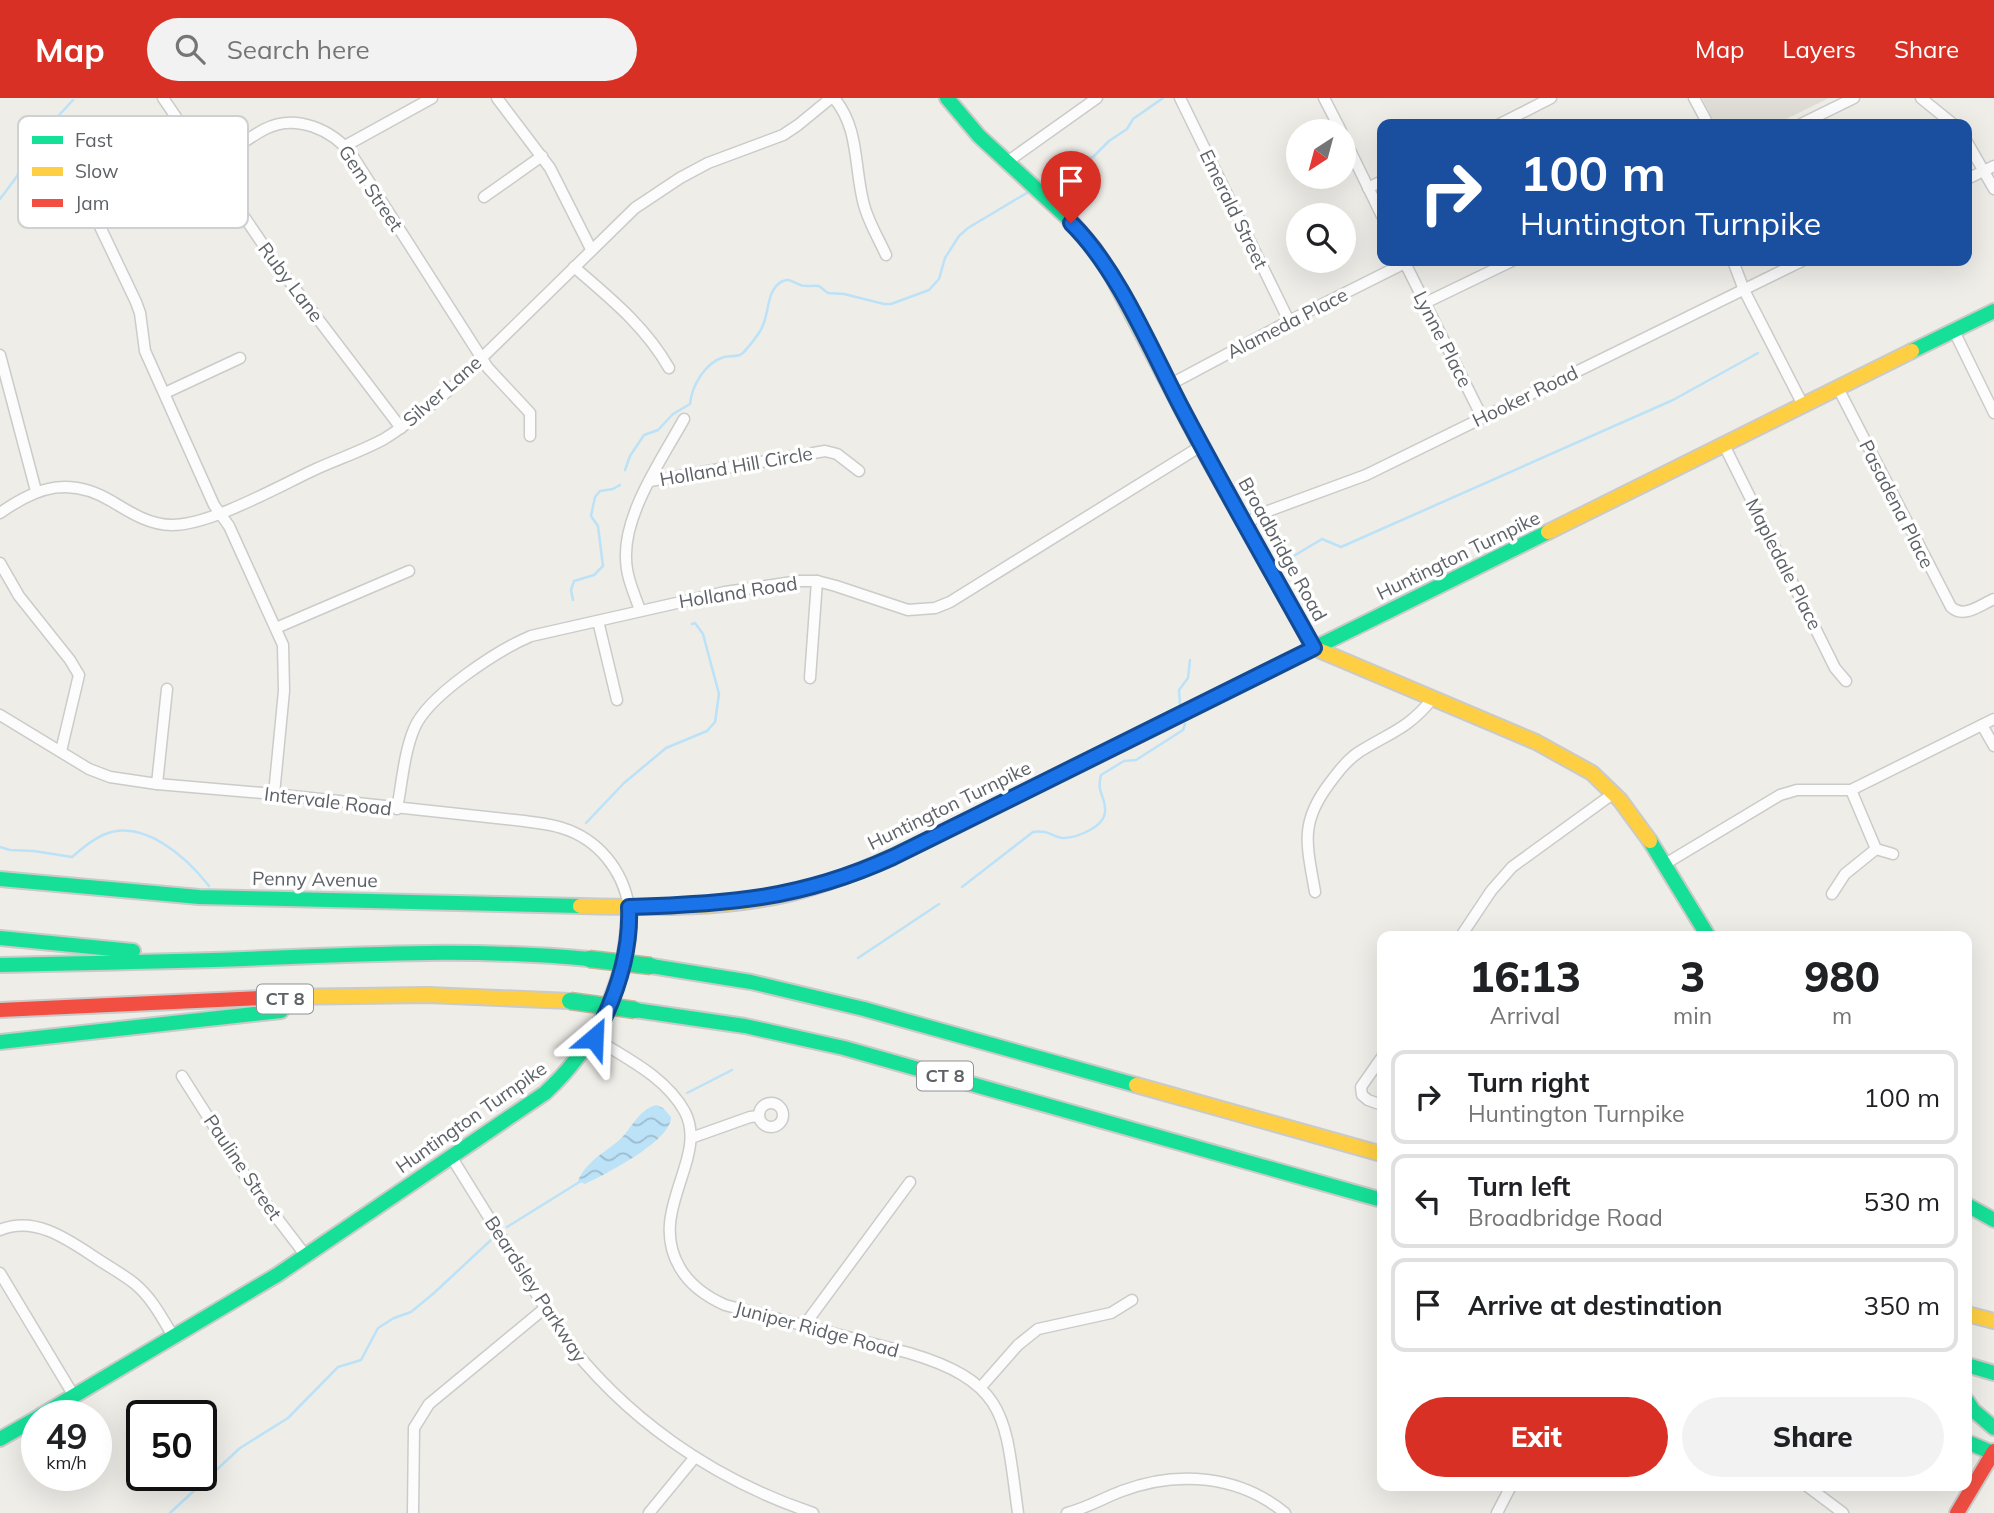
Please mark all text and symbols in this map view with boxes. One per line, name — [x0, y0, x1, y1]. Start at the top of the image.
search box — [147, 18, 637, 81]
text: Map — [35, 29, 105, 70]
icon: search — [171, 30, 209, 68]
text: Search here — [227, 33, 370, 66]
text: Map — [1695, 34, 1744, 64]
text: Layers — [1782, 34, 1856, 64]
text: Share — [1894, 34, 1959, 64]
legend — [18, 116, 248, 228]
north arrow — [1286, 119, 1356, 189]
map controls — [1286, 119, 1356, 273]
text: Fast — [75, 128, 113, 152]
street label: Gem Street — [334, 140, 409, 236]
text: 100 m — [1520, 142, 1666, 203]
street label: Emerald Street — [1195, 145, 1273, 273]
icon: right — [1405, 147, 1496, 238]
pin — [1041, 151, 1101, 223]
text: Slow — [75, 159, 119, 183]
icon: arrive — [1052, 162, 1090, 200]
text: Jam — [75, 191, 109, 215]
button: search — [1286, 203, 1356, 273]
text: Huntington Turnpike — [1520, 203, 1821, 243]
street label: Ruby Lane — [253, 237, 329, 327]
street label: Alameda Place — [1223, 282, 1351, 364]
street label: Lynne Place — [1408, 287, 1478, 391]
street label: Silver Lane — [398, 350, 486, 432]
street label: Hooker Road — [1468, 360, 1582, 432]
street label: Pasadena Place — [1854, 436, 1940, 572]
street label: Holland Hill Circle — [658, 441, 814, 491]
street label: Broadbridge Road — [1234, 473, 1332, 625]
street label: Mapledale Place — [1741, 494, 1827, 634]
street label: Huntington Turnpike — [1372, 505, 1544, 605]
street label: Holland Road — [677, 571, 799, 613]
street label: Huntington Turnpike — [863, 755, 1035, 855]
street label: Intervale Road — [263, 781, 393, 821]
street label: Penny Avenue — [252, 866, 378, 892]
text: 16:13 — [1469, 950, 1581, 1003]
text: 3 — [1680, 950, 1705, 1003]
text: 980 — [1804, 950, 1880, 1003]
road number: CT 8 — [257, 985, 313, 1014]
position arrow — [557, 1001, 631, 1075]
text: Arrival — [1490, 1001, 1560, 1030]
text: min — [1673, 1001, 1712, 1030]
text: m — [1832, 1001, 1852, 1030]
street label: Huntington Turnpike — [391, 1056, 551, 1178]
road number: CT 8 — [917, 1062, 973, 1091]
text: Turn right — [1468, 1066, 1589, 1099]
icon: right — [1409, 1078, 1447, 1116]
text: 100 m — [1864, 1081, 1940, 1114]
text: Huntington Turnpike — [1468, 1099, 1684, 1128]
street label: Pauline Street — [199, 1110, 287, 1225]
text: Turn left — [1468, 1170, 1570, 1203]
icon: left — [1409, 1182, 1447, 1220]
text: 530 m — [1864, 1185, 1940, 1218]
text: Broadbridge Road — [1468, 1203, 1663, 1232]
street label: Beardsley Parkway — [480, 1211, 592, 1367]
icon: arrive — [1409, 1286, 1447, 1324]
text: Arrive at destination — [1468, 1289, 1723, 1322]
text: 350 m — [1864, 1289, 1940, 1322]
street label: Juniper Ridge Road — [732, 1296, 902, 1362]
button: Exit — [1405, 1397, 1668, 1477]
button: Share — [1682, 1397, 1944, 1477]
speed limit sign: 50 — [126, 1400, 217, 1491]
text: 49 — [45, 1414, 88, 1458]
text: km/h — [46, 1451, 87, 1474]

